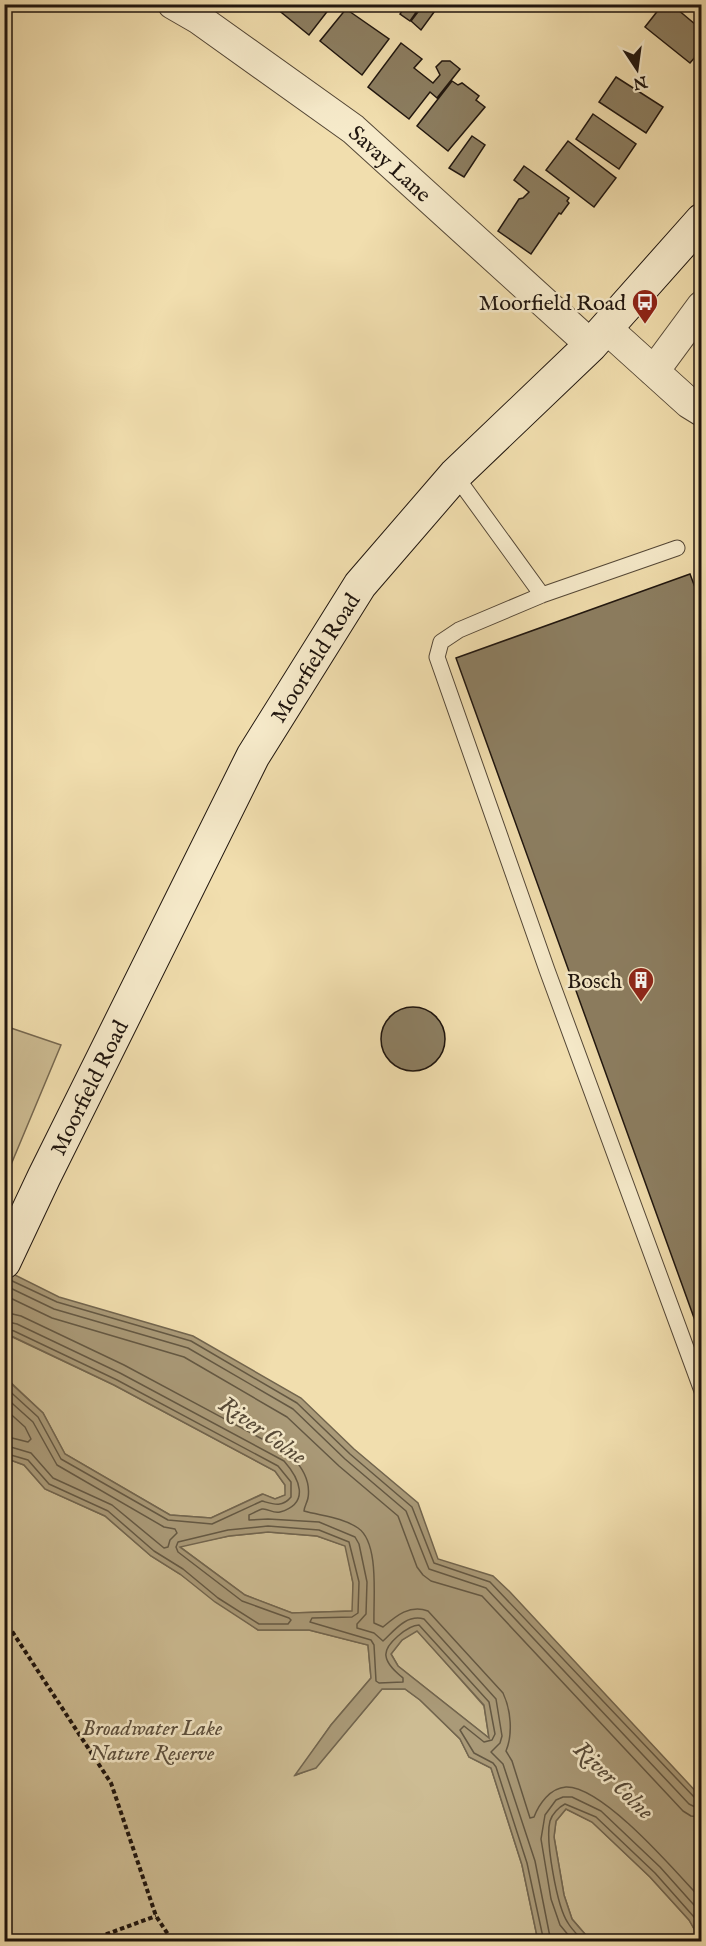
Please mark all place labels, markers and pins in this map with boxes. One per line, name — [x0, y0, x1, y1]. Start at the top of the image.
bus stop icon: Moorfield Road — [630, 287, 660, 325]
place label: Moorfield Road — [479, 290, 626, 318]
building icon: Bosch — [626, 965, 656, 1003]
place label: Bosch — [567, 968, 622, 996]

